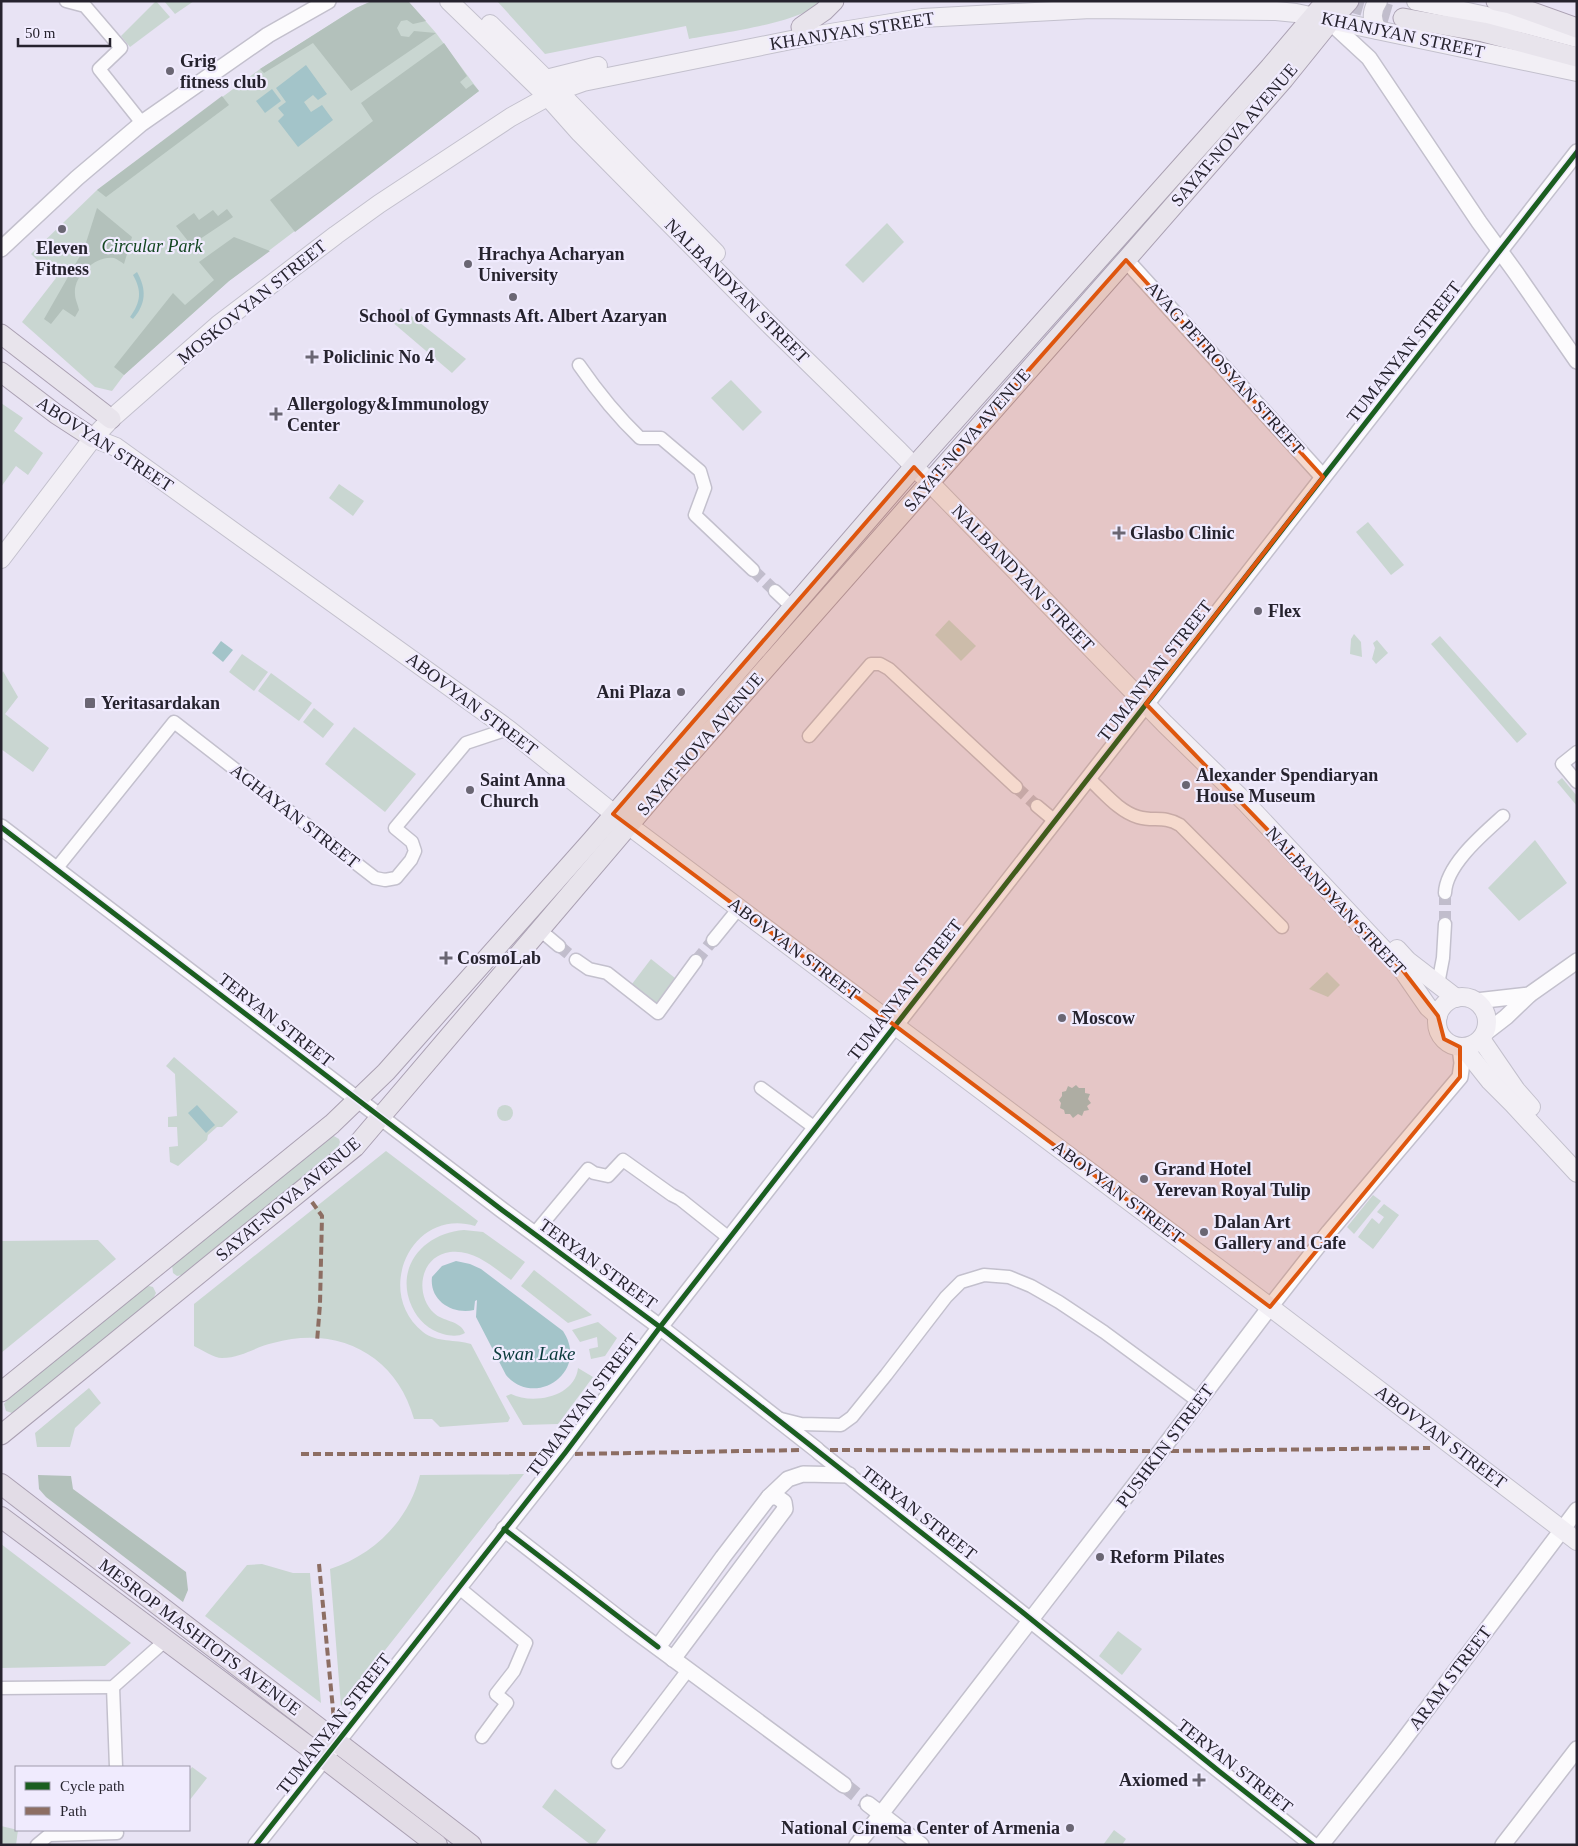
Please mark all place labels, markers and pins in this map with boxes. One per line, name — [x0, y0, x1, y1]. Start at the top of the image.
place label: Grig fitness club — [180, 51, 267, 92]
marker: Grig fitness club — [164, 65, 176, 77]
marker: Eleven Fitness — [56, 223, 68, 235]
place label: Eleven Fitness — [35, 238, 89, 279]
place label: Hrachya Acharyan University — [478, 244, 625, 285]
marker: Hrachya Acharyan University — [462, 258, 474, 270]
marker: School of Gymnasts Aft. Albert Azaryan — [507, 291, 519, 303]
place label: School of Gymnasts Aft. Albert Azaryan — [359, 306, 667, 326]
place label: Policlinic No 4 — [323, 347, 434, 367]
marker: Policlinic No 4 — [305, 350, 319, 364]
place label: Allergology&Immunology Center — [287, 394, 489, 435]
marker: Allergology&Immunology Center — [269, 407, 283, 421]
place label: Glasbo Clinic — [1130, 523, 1235, 543]
marker: Glasbo Clinic — [1112, 526, 1126, 540]
place label: Flex — [1268, 601, 1301, 621]
marker: Flex — [1252, 605, 1264, 617]
place label: Ani Plaza — [597, 682, 671, 702]
marker: Ani Plaza — [675, 686, 687, 698]
place label: Yeritasardakan — [101, 693, 220, 713]
marker: Yeritasardakan — [83, 696, 97, 710]
place label: Alexander Spendiaryan House Museum — [1196, 765, 1378, 806]
place label: Saint Anna Church — [480, 770, 566, 811]
marker: Alexander Spendiaryan House Museum — [1180, 779, 1192, 791]
marker: Saint Anna Church — [464, 784, 476, 796]
place label: CosmoLab — [457, 948, 541, 968]
marker: CosmoLab — [439, 951, 453, 965]
place label: Moscow — [1072, 1008, 1135, 1028]
marker: Moscow — [1056, 1012, 1068, 1024]
place label: Grand Hotel Yerevan Royal Tulip — [1154, 1159, 1311, 1200]
marker: Grand Hotel Yerevan Royal Tulip — [1138, 1173, 1150, 1185]
place label: Dalan Art Gallery and Cafe — [1214, 1212, 1346, 1253]
marker: Dalan Art Gallery and Cafe — [1198, 1226, 1210, 1238]
place label: Reform Pilates — [1110, 1547, 1224, 1567]
marker: Reform Pilates — [1094, 1551, 1106, 1563]
place label: Axiomed — [1119, 1770, 1188, 1790]
marker: Axiomed — [1192, 1773, 1206, 1787]
place label: National Cinema Center of Armenia — [781, 1818, 1060, 1838]
marker: National Cinema Center of Armenia — [1064, 1822, 1076, 1834]

